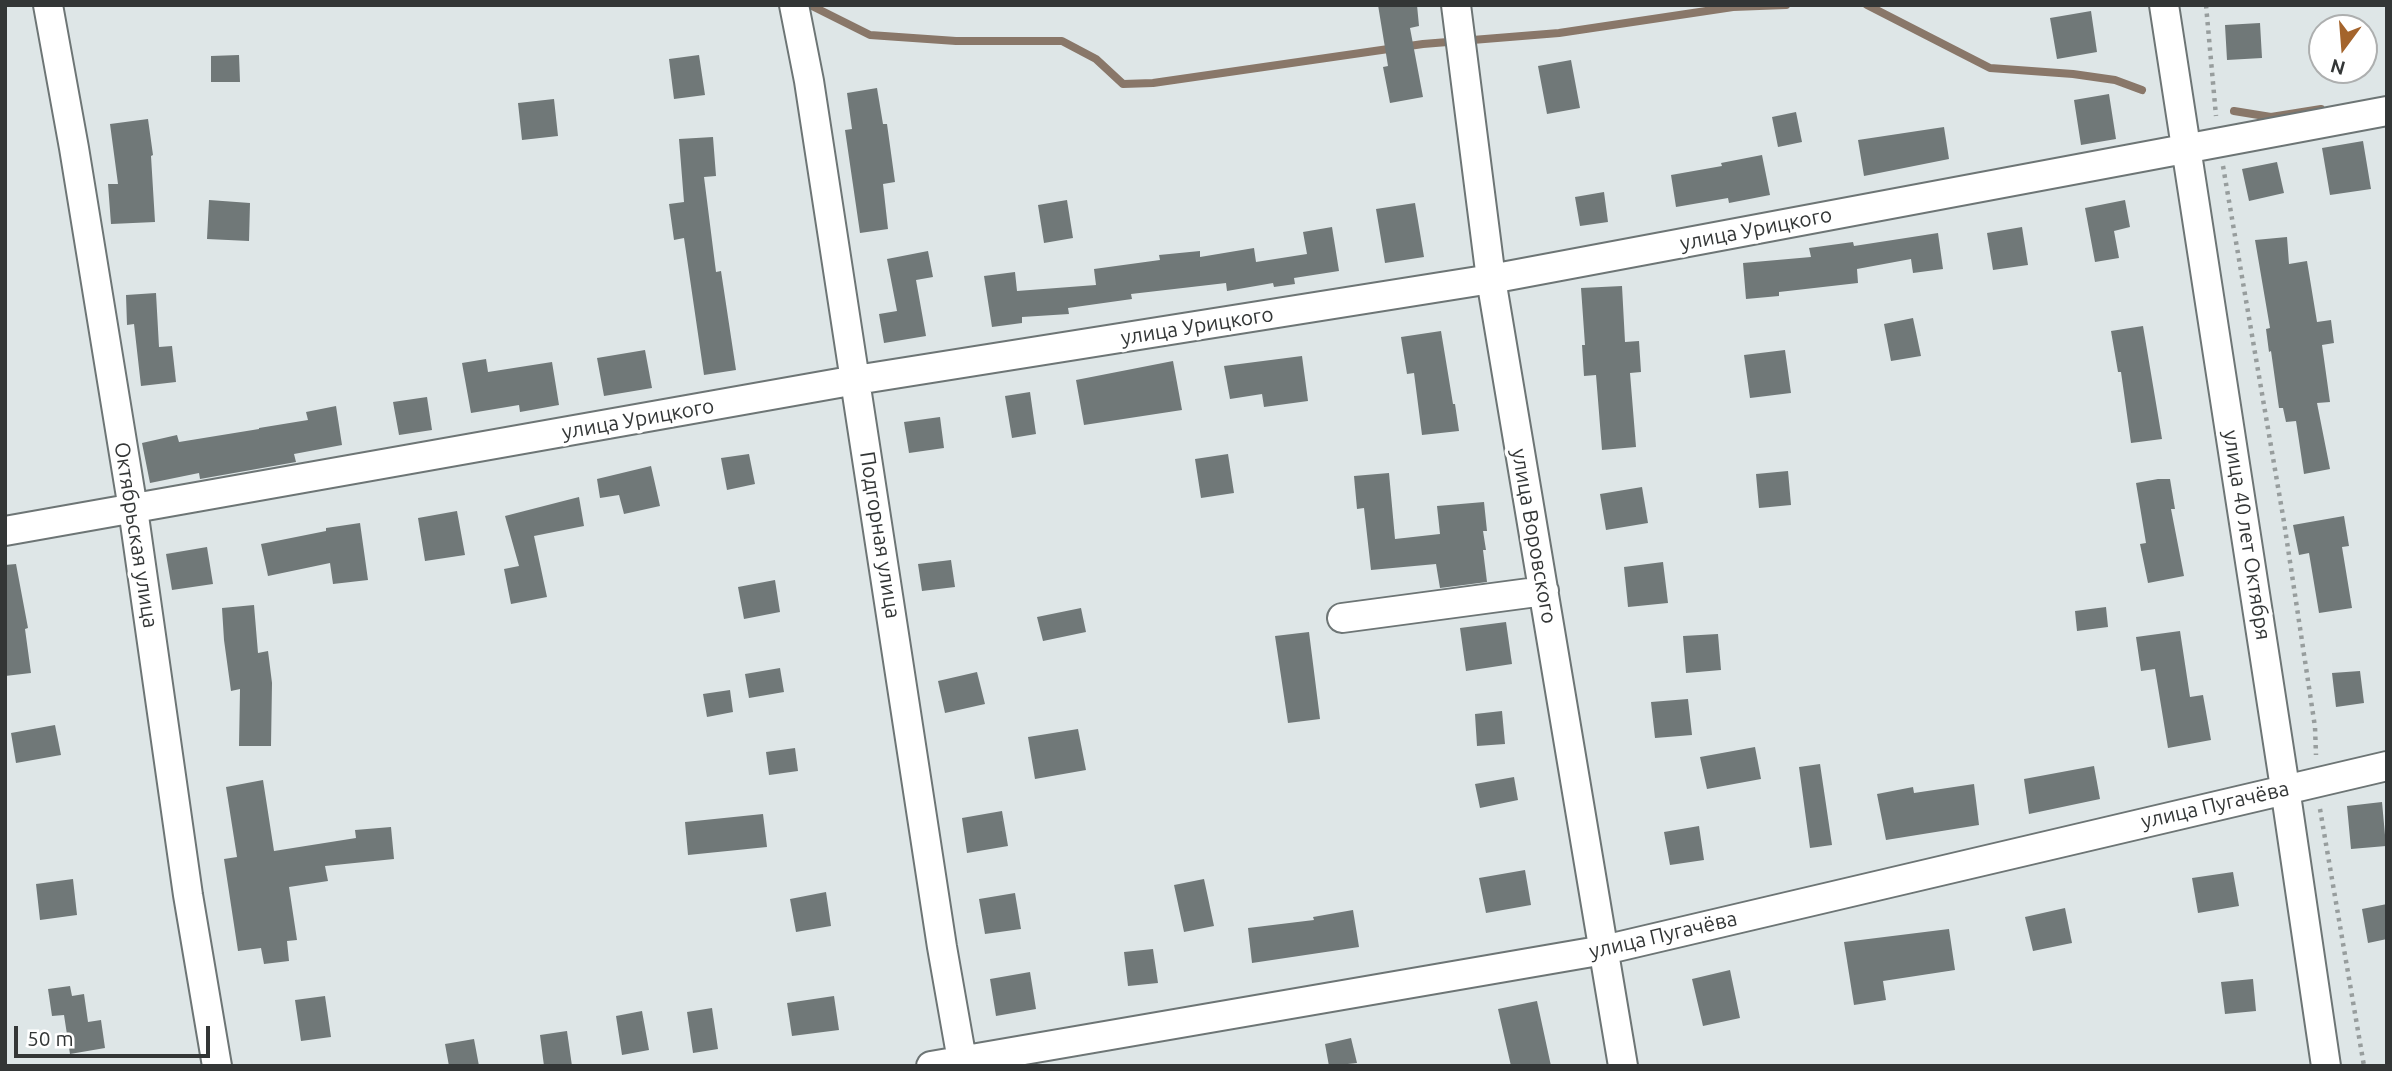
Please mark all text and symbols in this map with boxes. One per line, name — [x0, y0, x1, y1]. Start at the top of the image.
north arrow — [2308, 14, 2378, 84]
text: N — [2328, 55, 2348, 80]
street label: улица Урицкого — [1678, 202, 1834, 256]
street label: улица Урицкого — [1119, 301, 1275, 351]
street label: улица Урицкого — [560, 393, 716, 445]
street label: улица 40 лет Октября — [2218, 428, 2276, 642]
street label: Октябрьская улица — [109, 440, 163, 630]
street label: улица Воровского — [1506, 447, 1562, 625]
street label: Подгорная улица — [854, 450, 906, 620]
street label: улица Пугачёва — [2139, 776, 2291, 834]
street label: улица Пугачёва — [1587, 906, 1739, 964]
scale bar — [18, 1012, 214, 1056]
text: 50 m — [27, 1026, 74, 1050]

